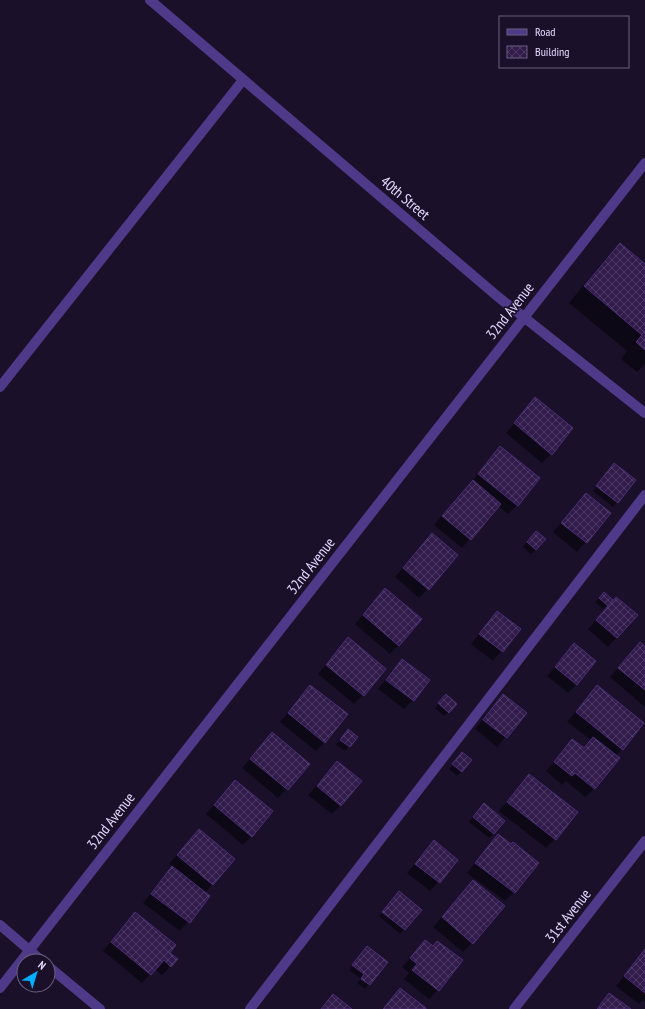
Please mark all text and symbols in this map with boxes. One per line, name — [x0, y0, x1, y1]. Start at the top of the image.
legend — [499, 16, 629, 68]
text: Road — [535, 24, 555, 39]
text: Building — [535, 44, 570, 59]
street label: 40th Street — [377, 172, 434, 224]
street label: 32nd Avenue — [481, 278, 538, 343]
street label: 32nd Avenue — [282, 533, 339, 598]
street label: 32nd Avenue — [82, 788, 139, 853]
street label: 31st Avenue — [541, 885, 595, 947]
north arrow — [16, 953, 56, 993]
text: N — [36, 958, 49, 972]

